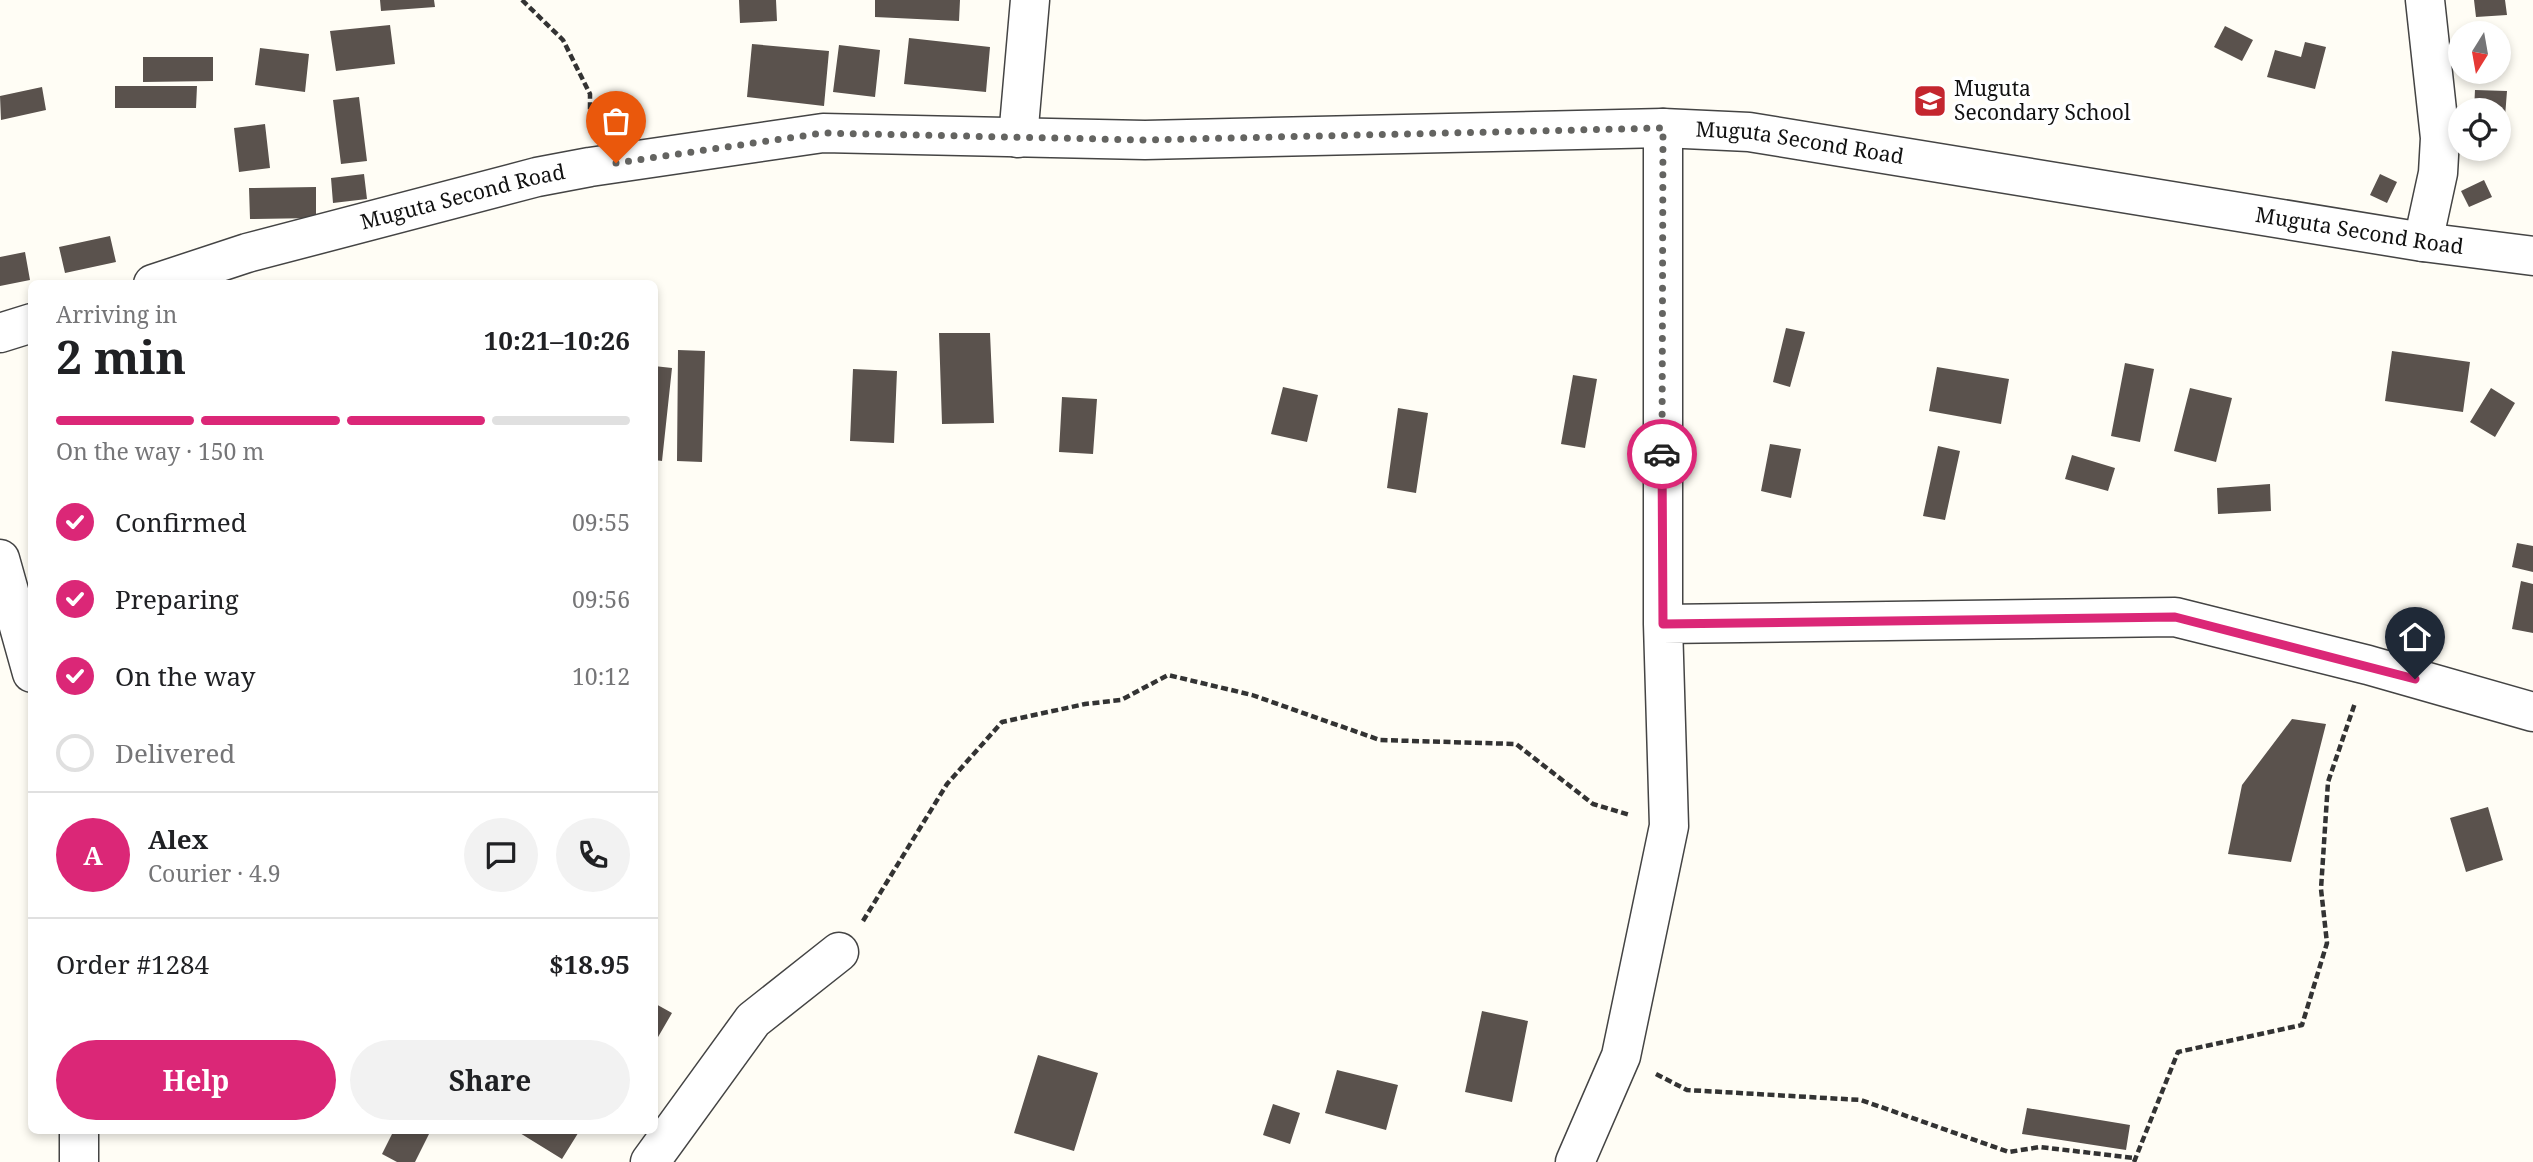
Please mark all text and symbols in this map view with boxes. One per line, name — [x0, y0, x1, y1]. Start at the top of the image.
north arrow — [2448, 21, 2511, 84]
map controls — [2448, 21, 2511, 161]
place label: Muguta Secondary School — [1954, 74, 2131, 126]
school or university icon: Muguta Secondary School — [1911, 82, 1949, 120]
pin — [586, 91, 646, 163]
button: locate — [2448, 98, 2511, 161]
icon: bag — [597, 102, 635, 140]
street label: Muguta Second Road — [1695, 115, 1906, 170]
street label: Muguta Second Road — [357, 157, 567, 236]
street label: Muguta Second Road — [2254, 200, 2465, 260]
text: Arriving in — [56, 298, 177, 330]
text: 10:21–10:26 — [484, 322, 630, 358]
text: 2 min — [56, 325, 186, 387]
courier — [1627, 419, 1697, 489]
text: On the way · 150 m — [56, 435, 264, 467]
icon: car — [1643, 435, 1681, 473]
icon: check — [56, 503, 94, 541]
text: Confirmed — [115, 504, 247, 540]
text: 09:55 — [572, 506, 630, 538]
icon: check — [56, 580, 94, 618]
text: Preparing — [115, 581, 239, 617]
text: 09:56 — [572, 583, 630, 615]
pin — [2385, 607, 2445, 679]
icon: home — [2396, 618, 2434, 656]
icon: check — [56, 657, 94, 695]
text: On the way — [115, 658, 255, 694]
text: 10:12 — [572, 660, 630, 692]
text: Delivered — [115, 735, 235, 771]
button: chat — [464, 818, 538, 892]
button: phone — [556, 818, 630, 892]
text: Alex — [148, 821, 208, 857]
text: A — [83, 837, 103, 873]
text: Courier · 4.9 — [148, 857, 281, 889]
text: Order #1284 — [56, 946, 209, 982]
text: $18.95 — [549, 946, 630, 982]
button: Help — [56, 1040, 336, 1120]
button: Share — [350, 1040, 630, 1120]

